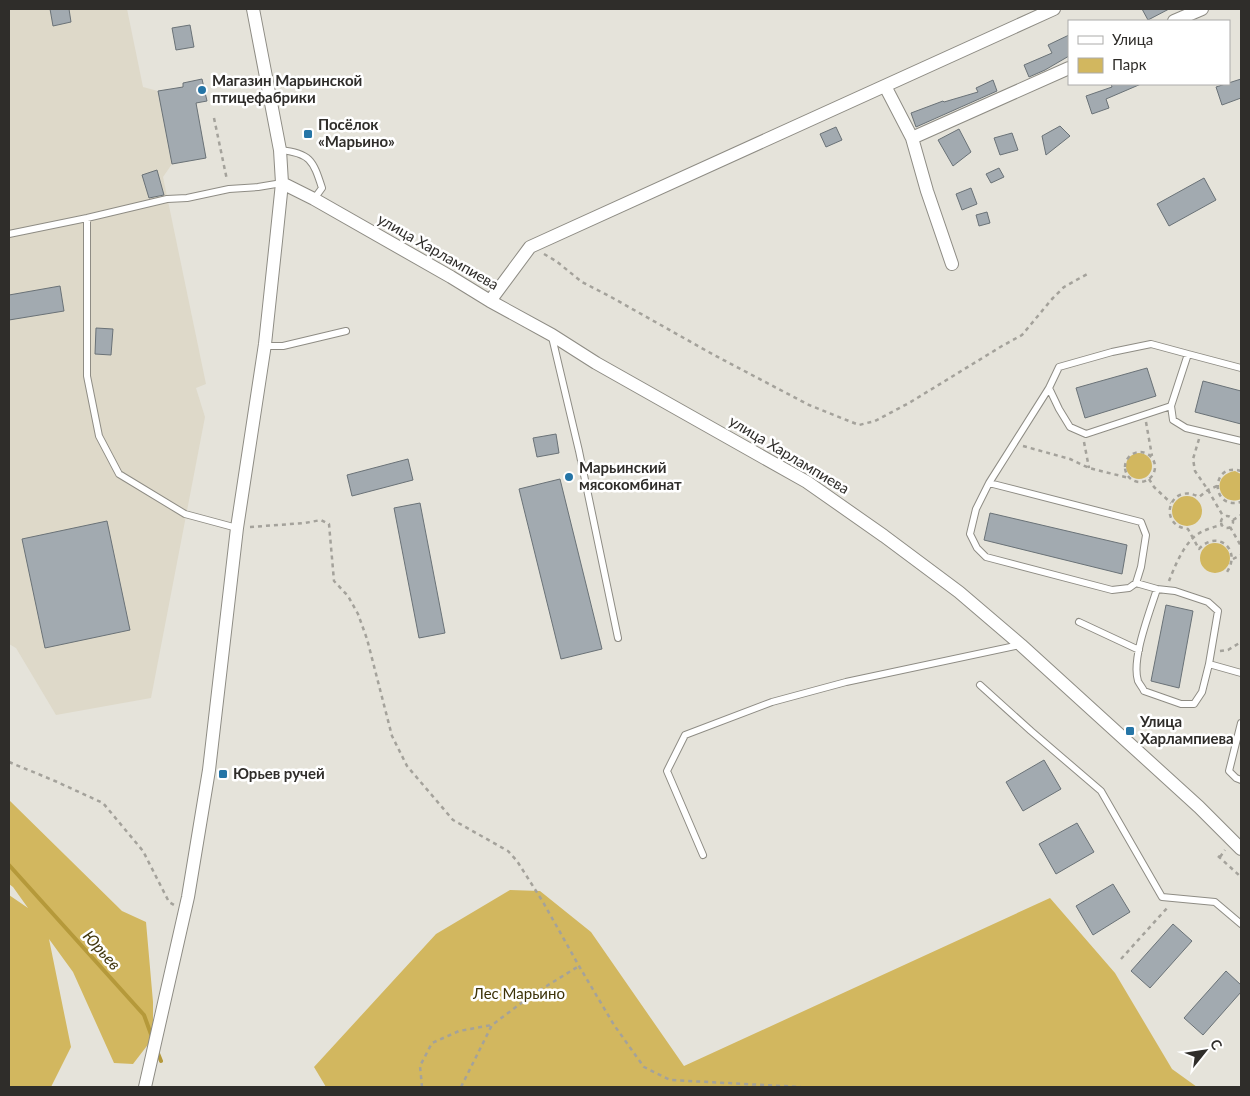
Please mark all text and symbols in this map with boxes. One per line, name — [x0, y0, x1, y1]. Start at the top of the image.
legend — [1068, 20, 1230, 85]
text: Улица — [1112, 30, 1153, 48]
text: Парк — [1112, 55, 1147, 73]
place label: Магазин Марьинской птицефабрики — [212, 71, 362, 106]
marker: Магазин Марьинской птицефабрики — [196, 84, 208, 96]
place label: Посёлок «Марьино» — [318, 115, 395, 150]
marker: Посёлок «Марьино» — [302, 128, 314, 140]
street label: улица Харлампиева — [375, 209, 502, 293]
street label: улица Харлампиева — [726, 411, 853, 497]
place label: Марьинский мясокомбинат — [579, 458, 682, 493]
marker: Марьинский мясокомбинат — [563, 471, 575, 483]
place label: Улица Харлампиева — [1139, 712, 1234, 747]
marker: Улица Харлампиева — [1124, 725, 1136, 737]
place label: Юрьев ручей — [233, 764, 325, 782]
marker: Юрьев ручей — [217, 768, 229, 780]
water label: Юрьев — [80, 926, 125, 973]
park label: Лес Марьино — [472, 984, 565, 1002]
north arrow — [1180, 1026, 1230, 1076]
text: С — [1207, 1036, 1227, 1053]

